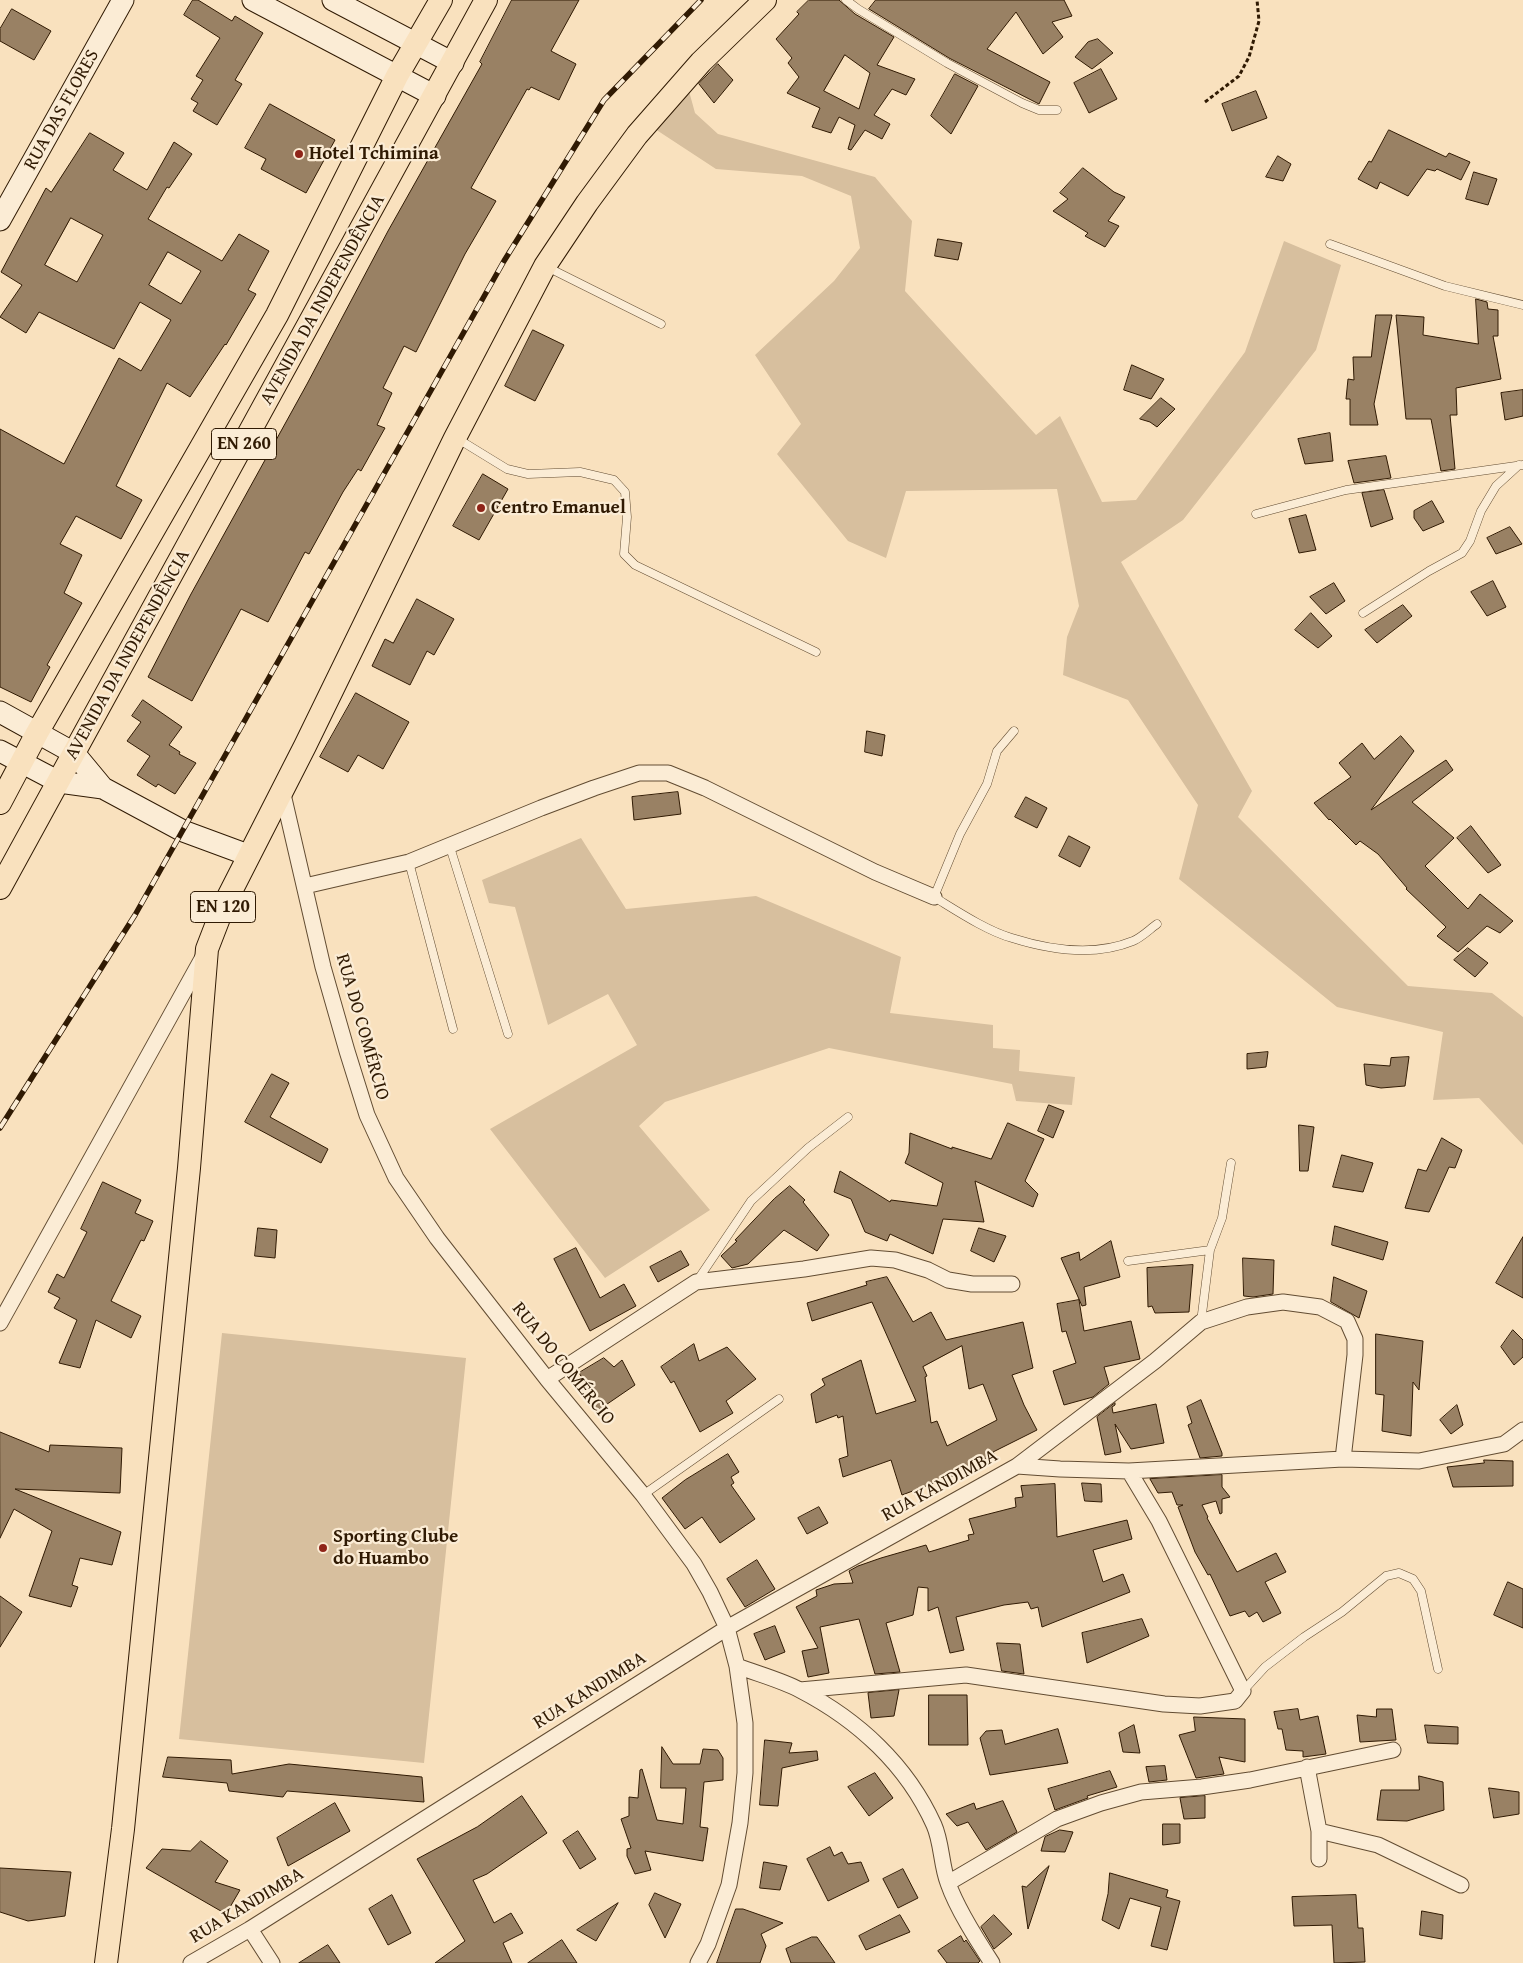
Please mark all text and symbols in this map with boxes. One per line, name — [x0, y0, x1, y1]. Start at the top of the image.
street label: RUA DAS FLORES — [20, 46, 104, 174]
place label: Hotel Tchimina — [309, 143, 439, 165]
marker: Hotel Tchimina — [293, 148, 305, 160]
street label: AVENIDA DA INDEPENDÊNCIA — [256, 191, 390, 409]
road number: EN 260 — [212, 428, 276, 459]
place label: Centro Emanuel — [491, 497, 626, 519]
marker: Centro Emanuel — [475, 502, 487, 514]
street label: AVENIDA DA INDEPENDÊNCIA — [61, 546, 195, 764]
road number: EN 120 — [190, 892, 256, 922]
street label: RUA DO COMÉRCIO — [330, 951, 394, 1103]
street label: RUA DO COMÉRCIO — [507, 1298, 619, 1430]
street label: RUA KANDIMBA — [878, 1445, 1002, 1527]
place label: Sporting Clube do Huambo — [333, 1526, 458, 1570]
marker: Sporting Clube do Huambo — [317, 1542, 329, 1554]
street label: RUA KANDIMBA — [529, 1647, 651, 1735]
street label: RUA KANDIMBA — [186, 1863, 308, 1949]

